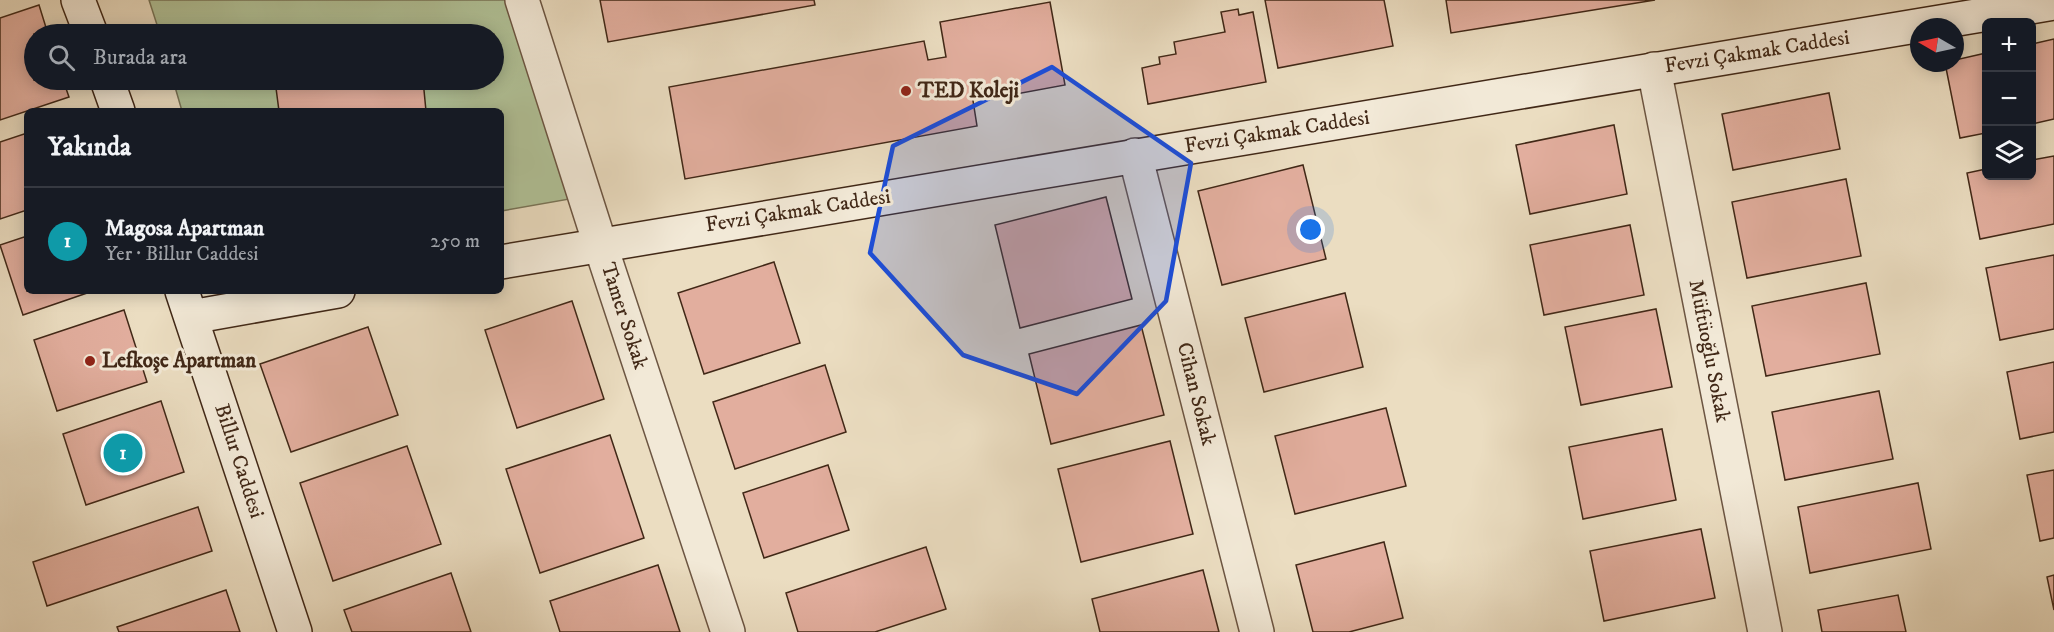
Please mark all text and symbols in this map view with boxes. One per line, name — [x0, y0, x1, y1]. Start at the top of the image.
north arrow — [1910, 18, 1964, 72]
map controls — [1982, 18, 2036, 180]
button: + — [1982, 18, 2036, 72]
search box — [24, 24, 504, 90]
street label: Fevzi Çakmak Caddesi — [1663, 25, 1851, 79]
icon: search — [45, 41, 78, 74]
text: Burada ara — [93, 44, 187, 71]
button: − — [1982, 72, 2036, 126]
place label: TED Koleji — [917, 78, 1020, 105]
marker: TED Koleji — [899, 84, 913, 98]
street label: Fevzi Çakmak Caddesi — [1183, 105, 1371, 159]
button: layers — [1982, 126, 2036, 180]
text: Yakında — [48, 131, 131, 164]
street label: Fevzi Çakmak Caddesi — [704, 184, 892, 238]
text: Magosa Apartman — [105, 215, 264, 242]
your location — [1296, 215, 1325, 244]
text: 1 — [64, 229, 71, 254]
text: 250 m — [430, 229, 480, 254]
text: Yer · Billur Caddesi — [105, 242, 258, 267]
street label: Tamer Sokak — [595, 259, 654, 373]
street label: Müftüoğlu Sokak — [1682, 277, 1736, 425]
street label: Cihan Sokak — [1171, 340, 1222, 449]
place label: Lefkoşe Apartman — [102, 348, 257, 374]
marker: Lefkoşe Apartman — [83, 354, 97, 368]
street label: Billur Caddesi — [208, 401, 270, 521]
pin: 1 — [104, 430, 142, 476]

